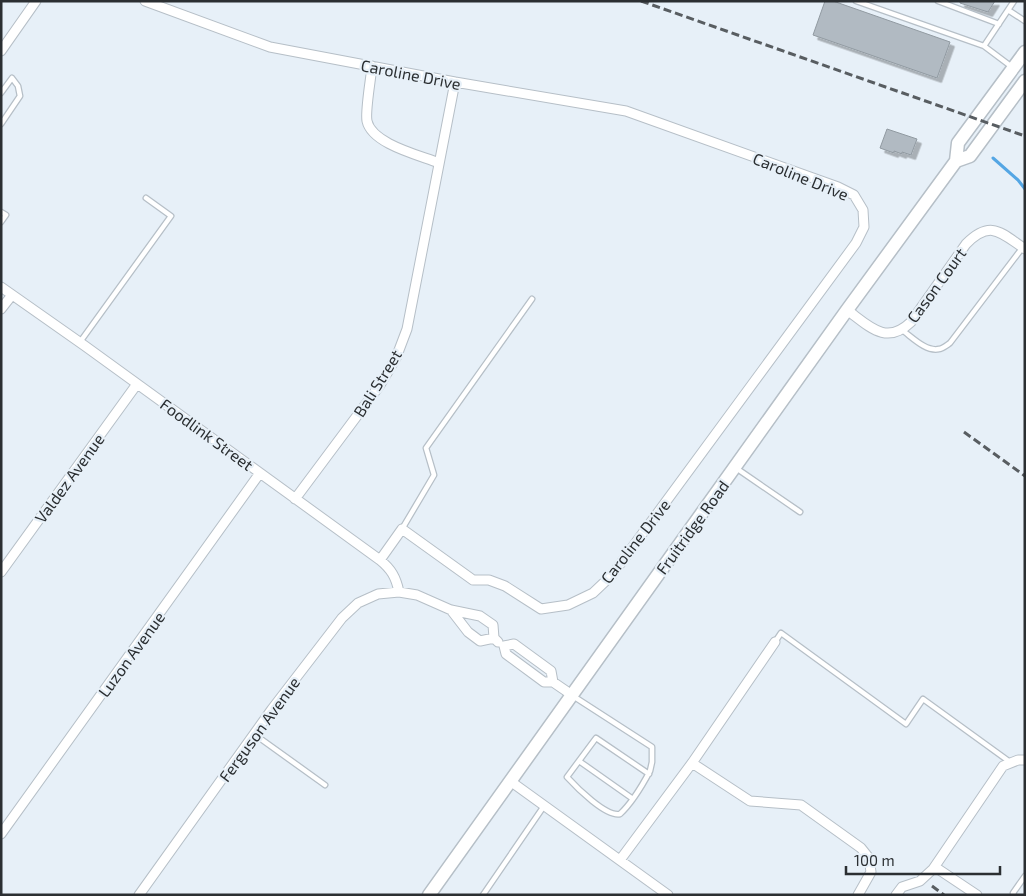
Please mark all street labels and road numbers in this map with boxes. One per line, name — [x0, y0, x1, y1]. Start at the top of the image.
street label: Caroline Drive — [359, 55, 463, 93]
street label: Caroline Drive — [750, 148, 852, 204]
street label: Cason Court — [903, 244, 969, 326]
street label: Bali Street — [349, 346, 405, 420]
street label: Foodlink Street — [157, 394, 257, 474]
street label: Valdez Avenue — [30, 430, 108, 526]
street label: Fruitridge Road — [652, 476, 732, 578]
street label: Caroline Drive — [596, 495, 674, 587]
street label: Luzon Avenue — [94, 608, 168, 700]
street label: Ferguson Avenue — [215, 673, 303, 785]

